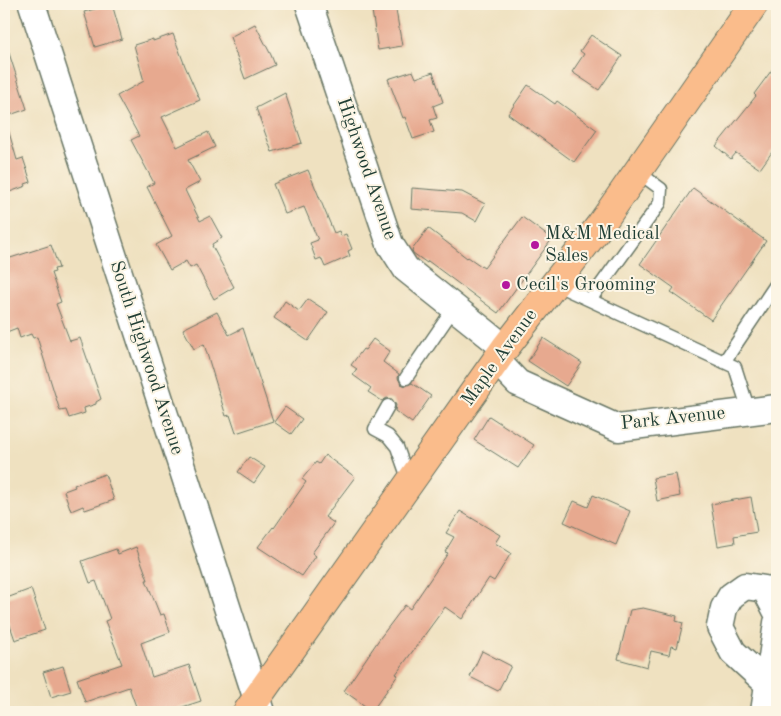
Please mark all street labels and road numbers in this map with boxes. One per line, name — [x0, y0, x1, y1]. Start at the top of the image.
street label: Highwood Avenue — [333, 95, 399, 243]
street label: South Highwood Avenue — [106, 259, 186, 457]
street label: Maple Avenue — [459, 306, 541, 410]
street label: Park Avenue — [620, 404, 726, 434]

